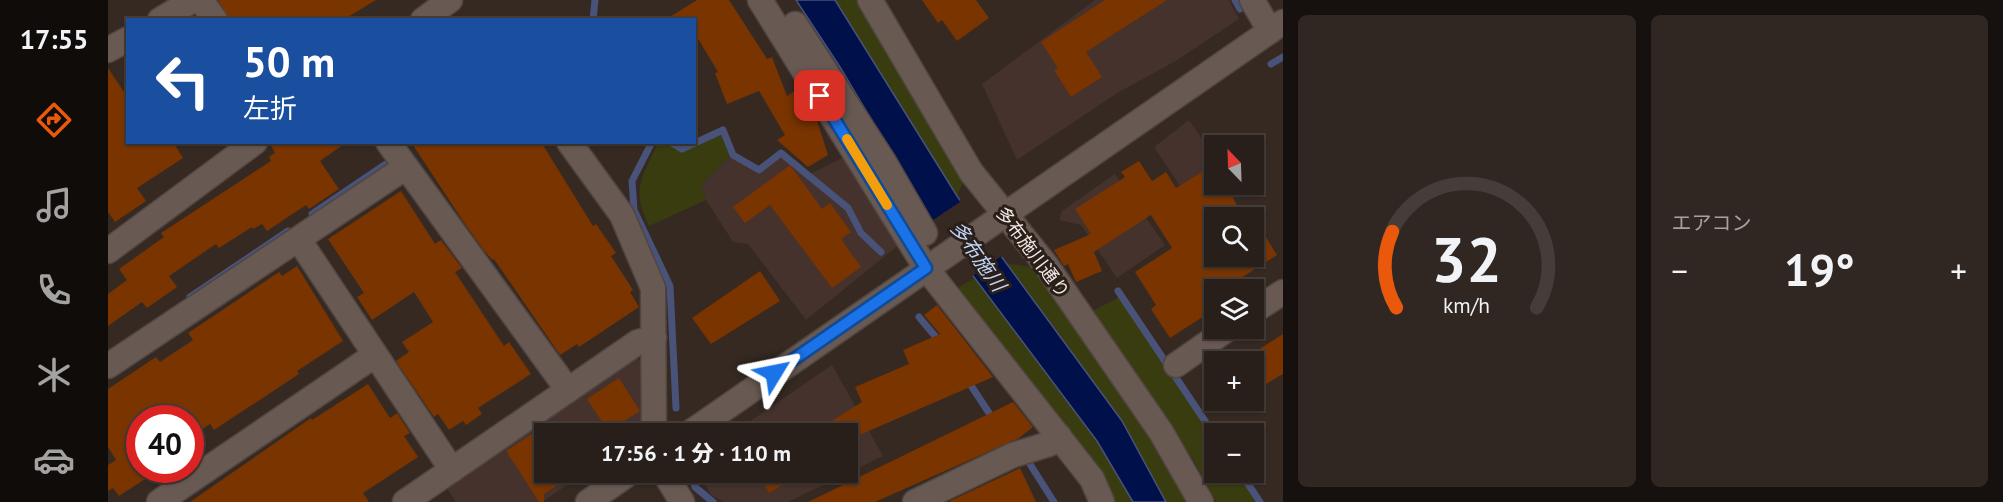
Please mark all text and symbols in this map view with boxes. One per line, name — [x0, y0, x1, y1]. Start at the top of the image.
text: 17:55 — [20, 22, 88, 56]
text: 50 m — [243, 34, 335, 89]
icon: left — [144, 42, 222, 120]
pin — [794, 70, 845, 121]
icon: arrive — [803, 79, 836, 112]
text: 左折 — [243, 91, 297, 125]
icon: directions — [33, 99, 75, 141]
north arrow — [1204, 135, 1264, 195]
map controls — [1204, 135, 1264, 483]
icon: music — [33, 184, 75, 226]
street label: 多布施川通り — [991, 202, 1075, 302]
button: search — [1204, 207, 1264, 267]
text: エアコン — [1672, 210, 1752, 236]
water label: 多布施川 — [944, 216, 1013, 298]
text: 32 — [1431, 218, 1502, 299]
text: 19° — [1784, 240, 1855, 298]
text: − — [1672, 249, 1688, 292]
text: + — [1950, 249, 1967, 292]
icon: phone — [33, 269, 75, 311]
button: layers — [1204, 279, 1264, 339]
text: km/h — [1443, 291, 1490, 319]
position arrow — [742, 341, 806, 405]
button: + — [1204, 351, 1264, 411]
icon: climate — [33, 354, 75, 396]
speed limit sign: 40 — [126, 405, 204, 483]
button: − — [1204, 423, 1264, 483]
icon: car — [33, 439, 75, 481]
text: 17:56 · 1 分 · 110 m — [601, 439, 791, 467]

